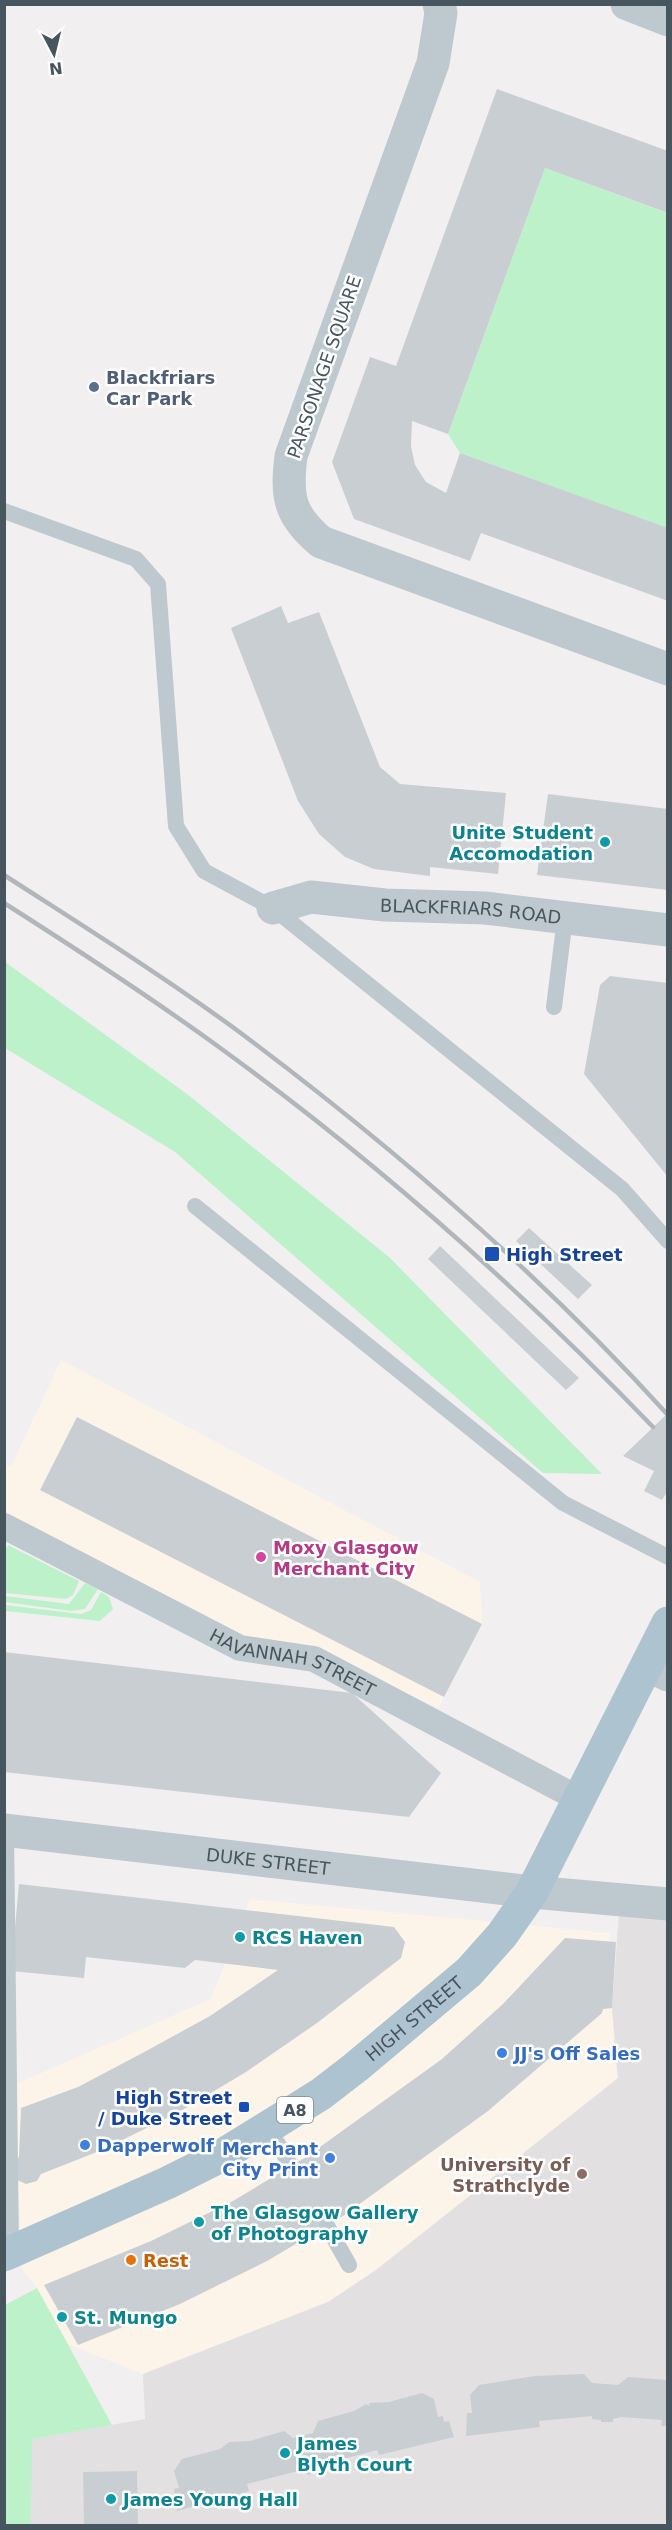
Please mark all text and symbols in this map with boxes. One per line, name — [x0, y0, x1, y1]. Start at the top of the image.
north arrow — [24, 24, 84, 84]
text: N — [48, 58, 64, 79]
street label: PARSONAGE SQUARE — [283, 273, 365, 461]
place label: Blackfriars Car Park — [106, 367, 215, 409]
marker: Blackfriars Car Park — [87, 380, 101, 394]
place label: Unite Student Accomodation — [449, 822, 593, 864]
marker: Unite Student Accomodation — [598, 835, 612, 849]
street label: BLACKFRIARS ROAD — [380, 894, 563, 928]
place label: High Street — [506, 1244, 623, 1265]
marker: High Street — [483, 1245, 501, 1263]
place label: Moxy Glasgow Merchant City — [273, 1537, 419, 1579]
marker: Moxy Glasgow Merchant City — [254, 1550, 268, 1564]
street label: HAVANNAH STREET — [206, 1624, 380, 1701]
street label: DUKE STREET — [205, 1843, 332, 1879]
place label: RCS Haven — [252, 1927, 363, 1948]
marker: RCS Haven — [233, 1930, 247, 1944]
street label: HIGH STREET — [361, 1971, 468, 2065]
place label: JJ's Off Sales — [512, 2043, 640, 2064]
marker: JJ's Off Sales — [495, 2046, 509, 2060]
place label: High Street / Duke Street — [98, 2087, 232, 2129]
road number: A8 — [277, 2097, 313, 2123]
marker: High Street / Duke Street — [237, 2100, 251, 2114]
place label: Dapperwolf — [97, 2135, 214, 2156]
marker: Dapperwolf — [78, 2138, 92, 2152]
place label: Merchant City Print — [222, 2138, 318, 2180]
marker: Merchant City Print — [323, 2151, 337, 2165]
place label: University of Strathclyde — [440, 2154, 570, 2196]
marker: University of Strathclyde — [575, 2167, 589, 2181]
place label: The Glasgow Gallery of Photography — [211, 2202, 419, 2244]
marker: The Glasgow Gallery of Photography — [192, 2215, 206, 2229]
place label: Rest — [143, 2250, 189, 2271]
marker: Rest — [124, 2253, 138, 2267]
place label: St. Mungo — [74, 2307, 177, 2328]
marker: St. Mungo — [55, 2310, 69, 2324]
place label: James Blyth Court — [295, 2433, 413, 2475]
marker: James Blyth Court — [278, 2446, 292, 2460]
place label: James Young Hall — [121, 2489, 298, 2510]
marker: James Young Hall — [104, 2492, 118, 2506]

